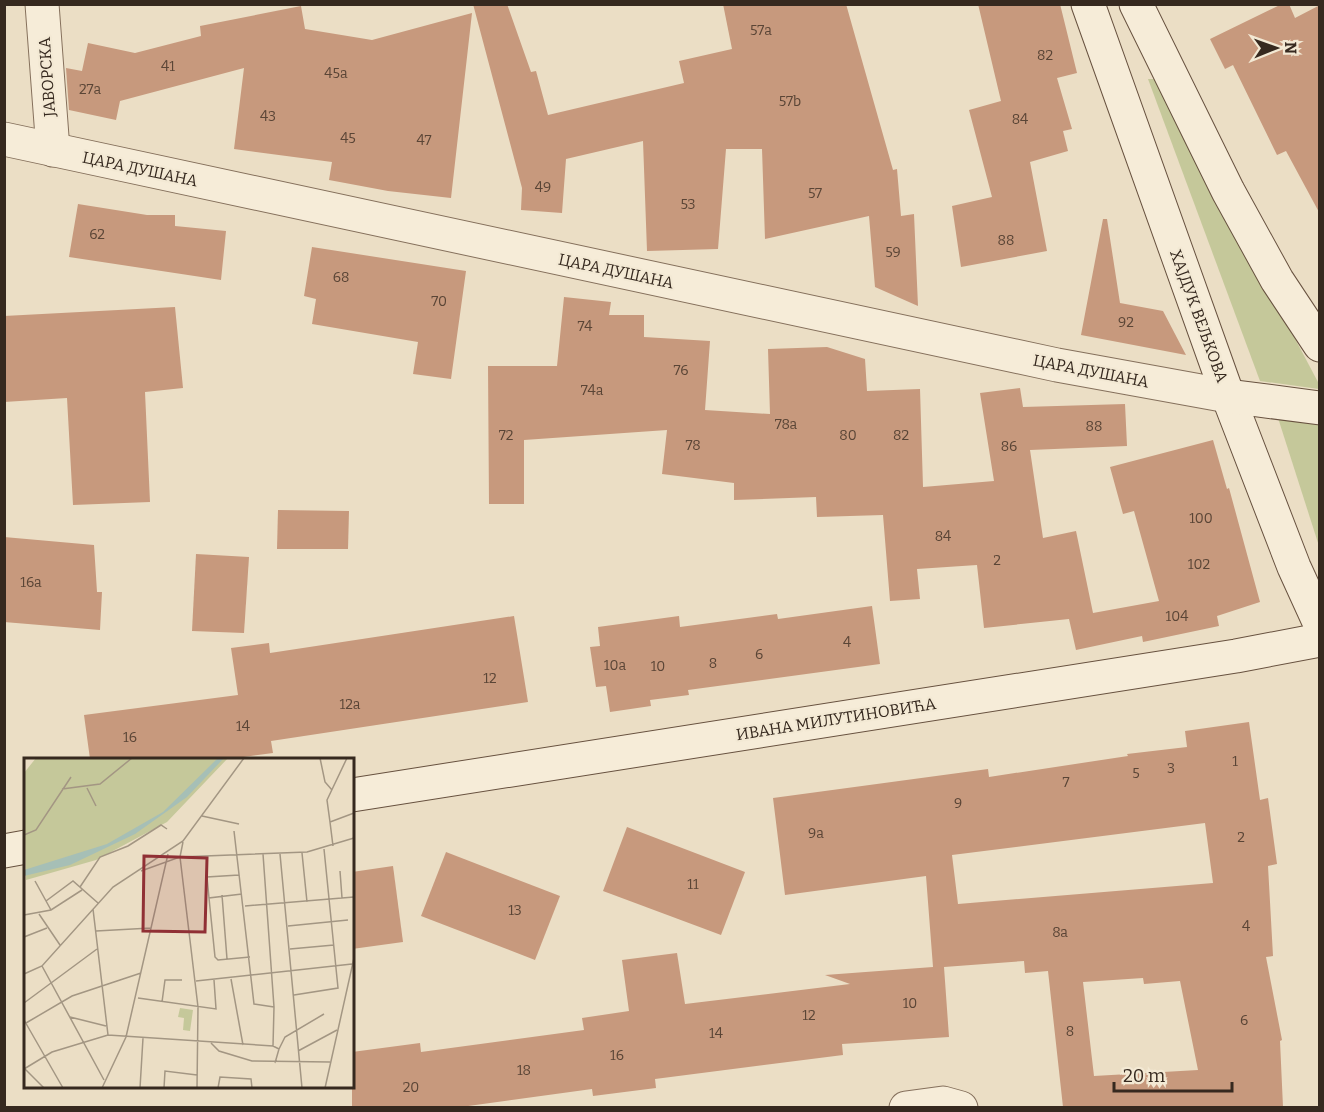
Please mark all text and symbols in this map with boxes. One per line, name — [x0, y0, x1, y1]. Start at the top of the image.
north arrow — [1246, 18, 1306, 78]
house number: 57a — [750, 22, 772, 39]
street label: ЈАВОРСКА — [35, 36, 59, 119]
text: N — [1281, 41, 1300, 54]
house number: 82 — [1037, 47, 1053, 64]
house number: 41 — [161, 58, 175, 75]
house number: 45a — [324, 65, 348, 82]
house number: 27a — [79, 81, 101, 98]
house number: 57b — [779, 93, 801, 110]
house number: 43 — [260, 108, 276, 125]
house number: 84 — [1012, 111, 1028, 128]
house number: 45 — [340, 130, 356, 147]
house number: 47 — [416, 132, 432, 149]
street label: ЦАРА ДУШАНА — [81, 147, 200, 191]
house number: 49 — [535, 179, 551, 196]
house number: 57 — [808, 185, 822, 202]
house number: 53 — [680, 196, 696, 213]
house number: 62 — [89, 226, 105, 243]
house number: 88 — [998, 232, 1014, 249]
house number: 59 — [885, 244, 901, 261]
street label: ХАЈДУК ВЕЉКОВА — [1166, 247, 1232, 386]
street label: ЦАРА ДУШАНА — [557, 249, 676, 293]
house number: 68 — [333, 269, 349, 286]
house number: 70 — [431, 293, 447, 310]
house number: 92 — [1118, 314, 1134, 331]
house number: 74 — [577, 318, 593, 335]
street label: ЦАРА ДУШАНА — [1032, 350, 1151, 392]
house number: 76 — [673, 362, 689, 379]
house number: 74a — [581, 382, 604, 399]
house number: 78a — [775, 416, 798, 433]
house number: 88 — [1086, 418, 1102, 435]
house number: 72 — [499, 427, 513, 444]
house number: 80 — [839, 427, 857, 444]
house number: 82 — [893, 427, 909, 444]
house number: 78 — [685, 437, 701, 454]
house number: 86 — [1001, 438, 1017, 455]
house number: 100 — [1189, 510, 1213, 527]
house number: 84 — [935, 528, 951, 545]
house number: 2 — [993, 552, 1001, 569]
house number: 102 — [1188, 556, 1210, 573]
house number: 16a — [20, 574, 42, 591]
house number: 104 — [1166, 608, 1188, 625]
house number: 4 — [843, 634, 851, 651]
house number: 6 — [755, 646, 763, 663]
house number: 8 — [709, 655, 717, 672]
house number: 10a — [604, 657, 626, 674]
house number: 10 — [651, 658, 665, 675]
house number: 12 — [483, 670, 497, 687]
street label: ИВАНА МИЛУТИНОВИЋА — [735, 694, 938, 744]
house number: 12a — [340, 696, 361, 713]
house number: 14 — [236, 718, 250, 735]
house number: 16 — [123, 729, 137, 746]
house number: 1 — [1232, 753, 1238, 770]
inset map — [24, 758, 354, 1088]
house number: 3 — [1167, 760, 1175, 777]
house number: 5 — [1132, 765, 1140, 782]
house number: 7 — [1062, 774, 1070, 791]
house number: 9 — [954, 795, 962, 812]
house number: 9a — [808, 825, 824, 842]
house number: 2 — [1237, 829, 1245, 846]
house number: 11 — [687, 876, 699, 893]
house number: 13 — [508, 902, 522, 919]
house number: 4 — [1242, 918, 1250, 935]
house number: 8a — [1052, 924, 1068, 941]
house number: 10 — [903, 995, 917, 1012]
house number: 12 — [802, 1007, 816, 1024]
house number: 6 — [1240, 1012, 1248, 1029]
house number: 8 — [1066, 1023, 1074, 1040]
house number: 14 — [709, 1025, 723, 1042]
house number: 16 — [610, 1047, 624, 1064]
scale bar — [1114, 1055, 1232, 1093]
house number: 18 — [517, 1062, 531, 1079]
text: 20 m — [1123, 1065, 1165, 1087]
house number: 20 — [403, 1079, 419, 1096]

